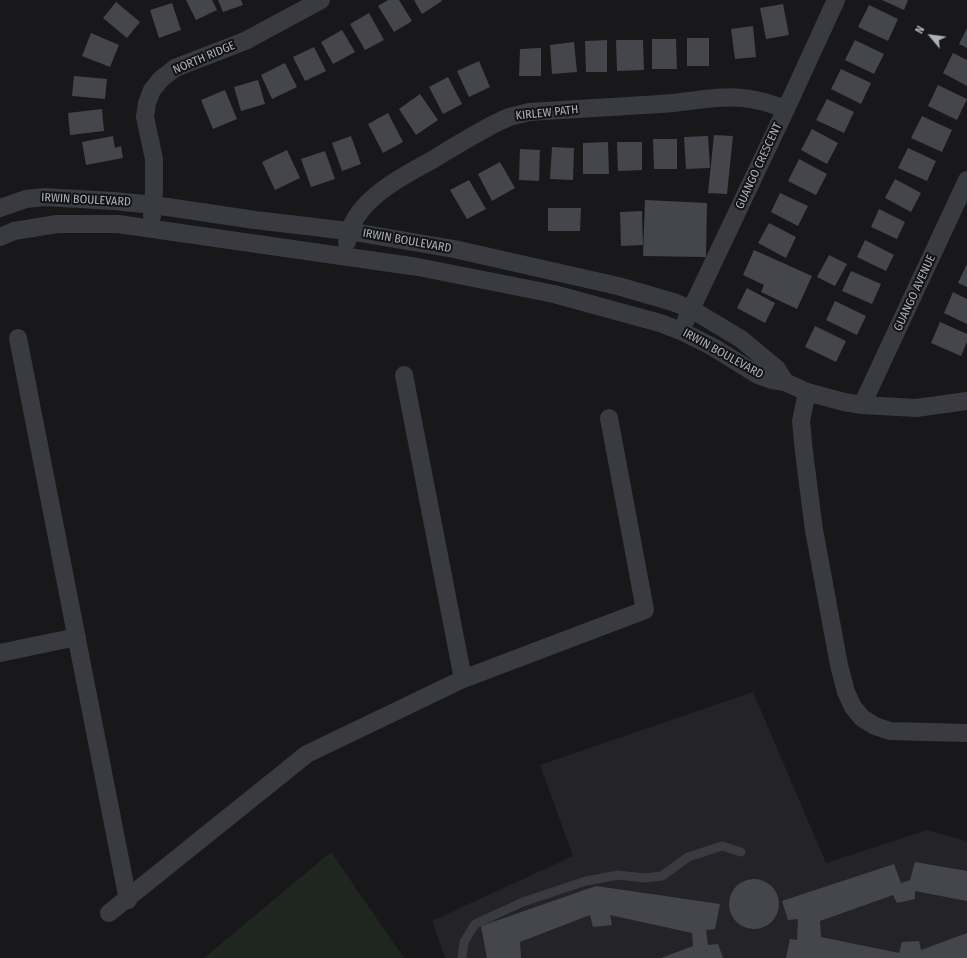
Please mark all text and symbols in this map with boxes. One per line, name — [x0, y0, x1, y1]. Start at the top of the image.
north arrow — [911, 16, 951, 56]
text: N — [913, 24, 927, 36]
street label: NORTH RIDGE — [171, 38, 237, 78]
street label: KIRLEW PATH — [515, 103, 579, 123]
street label: GUANGO CRESCENT — [733, 121, 785, 211]
street label: IRWIN BOULEVARD — [41, 190, 131, 210]
street label: IRWIN BOULEVARD — [362, 226, 452, 256]
street label: GUANGO AVENUE — [891, 253, 939, 333]
street label: IRWIN BOULEVARD — [680, 326, 766, 382]

